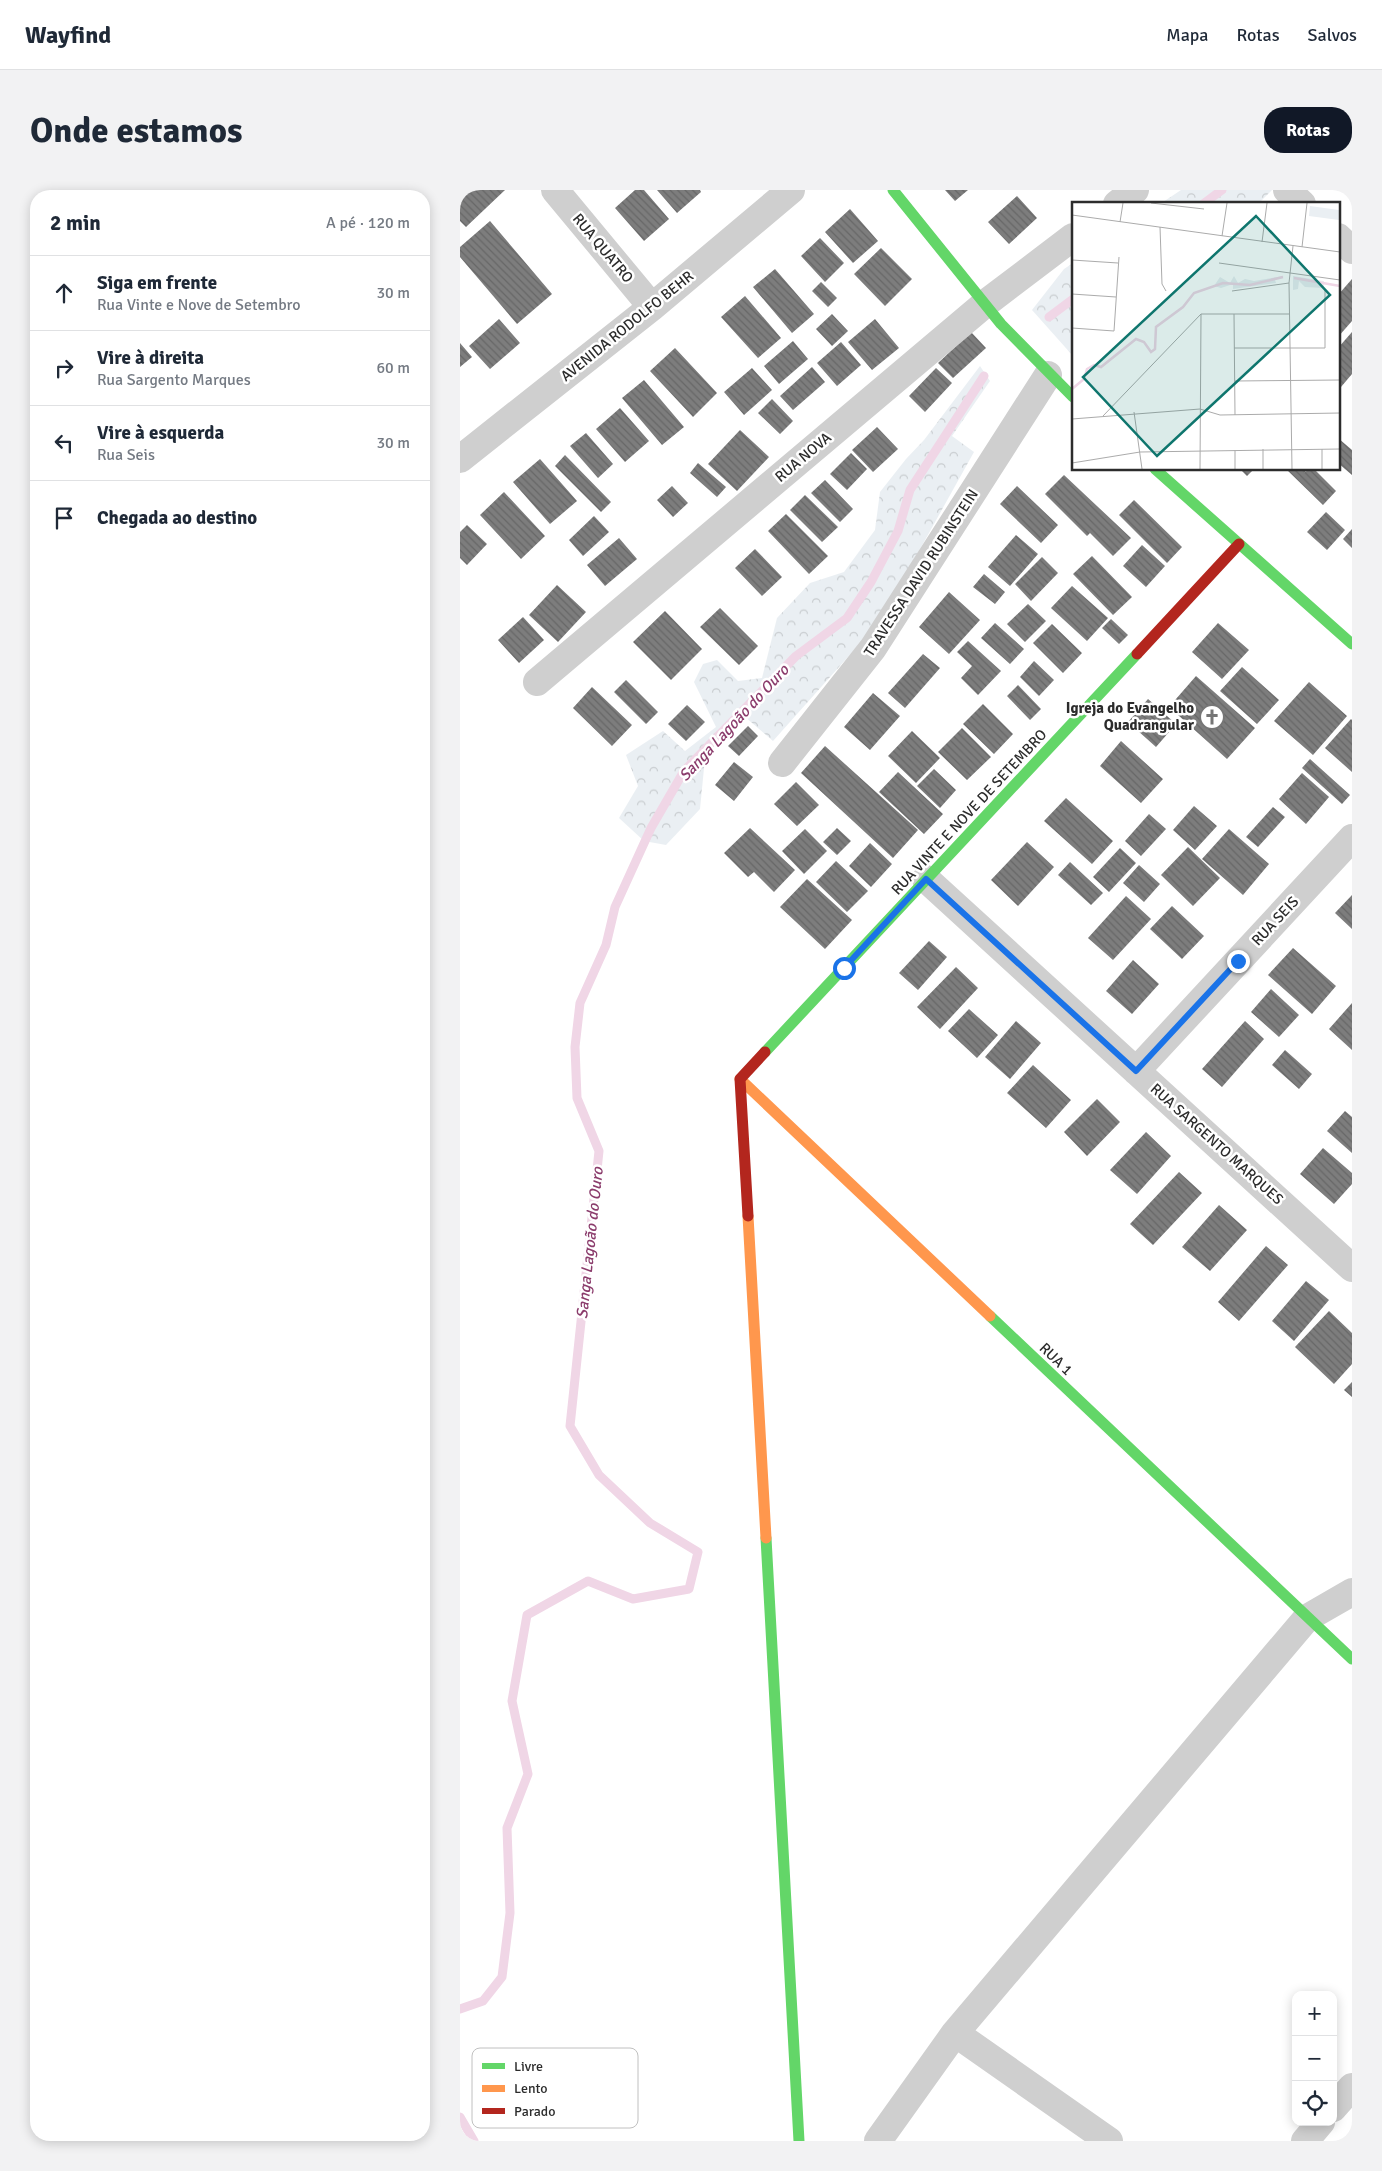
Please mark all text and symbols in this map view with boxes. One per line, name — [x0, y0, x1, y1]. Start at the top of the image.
text: Wayfind — [25, 20, 111, 50]
text: Mapa — [1166, 24, 1209, 46]
text: Rotas — [1237, 24, 1280, 46]
text: Salvos — [1308, 24, 1357, 46]
button: Rotas — [1264, 107, 1352, 153]
text: Onde estamos — [30, 109, 242, 152]
inset map — [1072, 202, 1339, 470]
text: 2 min — [50, 210, 101, 236]
street label: RUA QUATRO — [569, 210, 637, 286]
text: A pé · 120 m — [326, 213, 410, 233]
street label: AVENIDA RODOLFO BEHR — [557, 267, 697, 385]
text: Siga em frente — [97, 271, 217, 295]
icon: ahead — [50, 279, 78, 307]
text: 30 m — [376, 283, 410, 303]
text: Rua Vinte e Nove de Setembro — [97, 295, 301, 315]
text: Vire à direita — [97, 346, 204, 370]
icon: right — [50, 354, 78, 382]
text: 60 m — [376, 358, 410, 378]
text: Rua Sargento Marques — [97, 370, 251, 390]
text: Vire à esquerda — [97, 421, 224, 445]
street label: RUA NOVA — [771, 428, 835, 486]
icon: left — [50, 429, 78, 457]
text: 30 m — [376, 433, 410, 453]
text: Rua Seis — [97, 445, 155, 465]
street label: TRAVESSA DAVID RUBINSTEIN — [860, 486, 982, 660]
icon: arrive — [50, 504, 78, 532]
text: Chegada ao destino — [97, 506, 257, 530]
water label: Sanga Lagoão do Ouro — [675, 660, 794, 785]
place label: Igreja do Evangelho Quadrangular — [1066, 699, 1194, 734]
church icon: Igreja do Evangelho Quadrangular — [1199, 704, 1225, 730]
street label: RUA VINTE E NOVE DE SETEMBRO — [888, 725, 1051, 898]
street label: RUA SEIS — [1248, 893, 1302, 949]
route end — [1227, 950, 1250, 973]
route start — [833, 957, 856, 980]
street label: RUA SARGENTO MARQUES — [1147, 1080, 1287, 1208]
water label: Sanga Lagoão do Ouro — [572, 1166, 608, 1320]
street label: RUA 1 — [1036, 1339, 1076, 1379]
map controls — [1292, 1991, 1337, 2126]
button: + — [1292, 1991, 1337, 2036]
button: − — [1292, 2036, 1337, 2081]
legend — [472, 2048, 638, 2128]
text: Livre — [514, 2058, 543, 2075]
text: Lento — [514, 2080, 548, 2097]
button: locate — [1292, 2081, 1337, 2126]
text: Parado — [514, 2103, 556, 2120]

